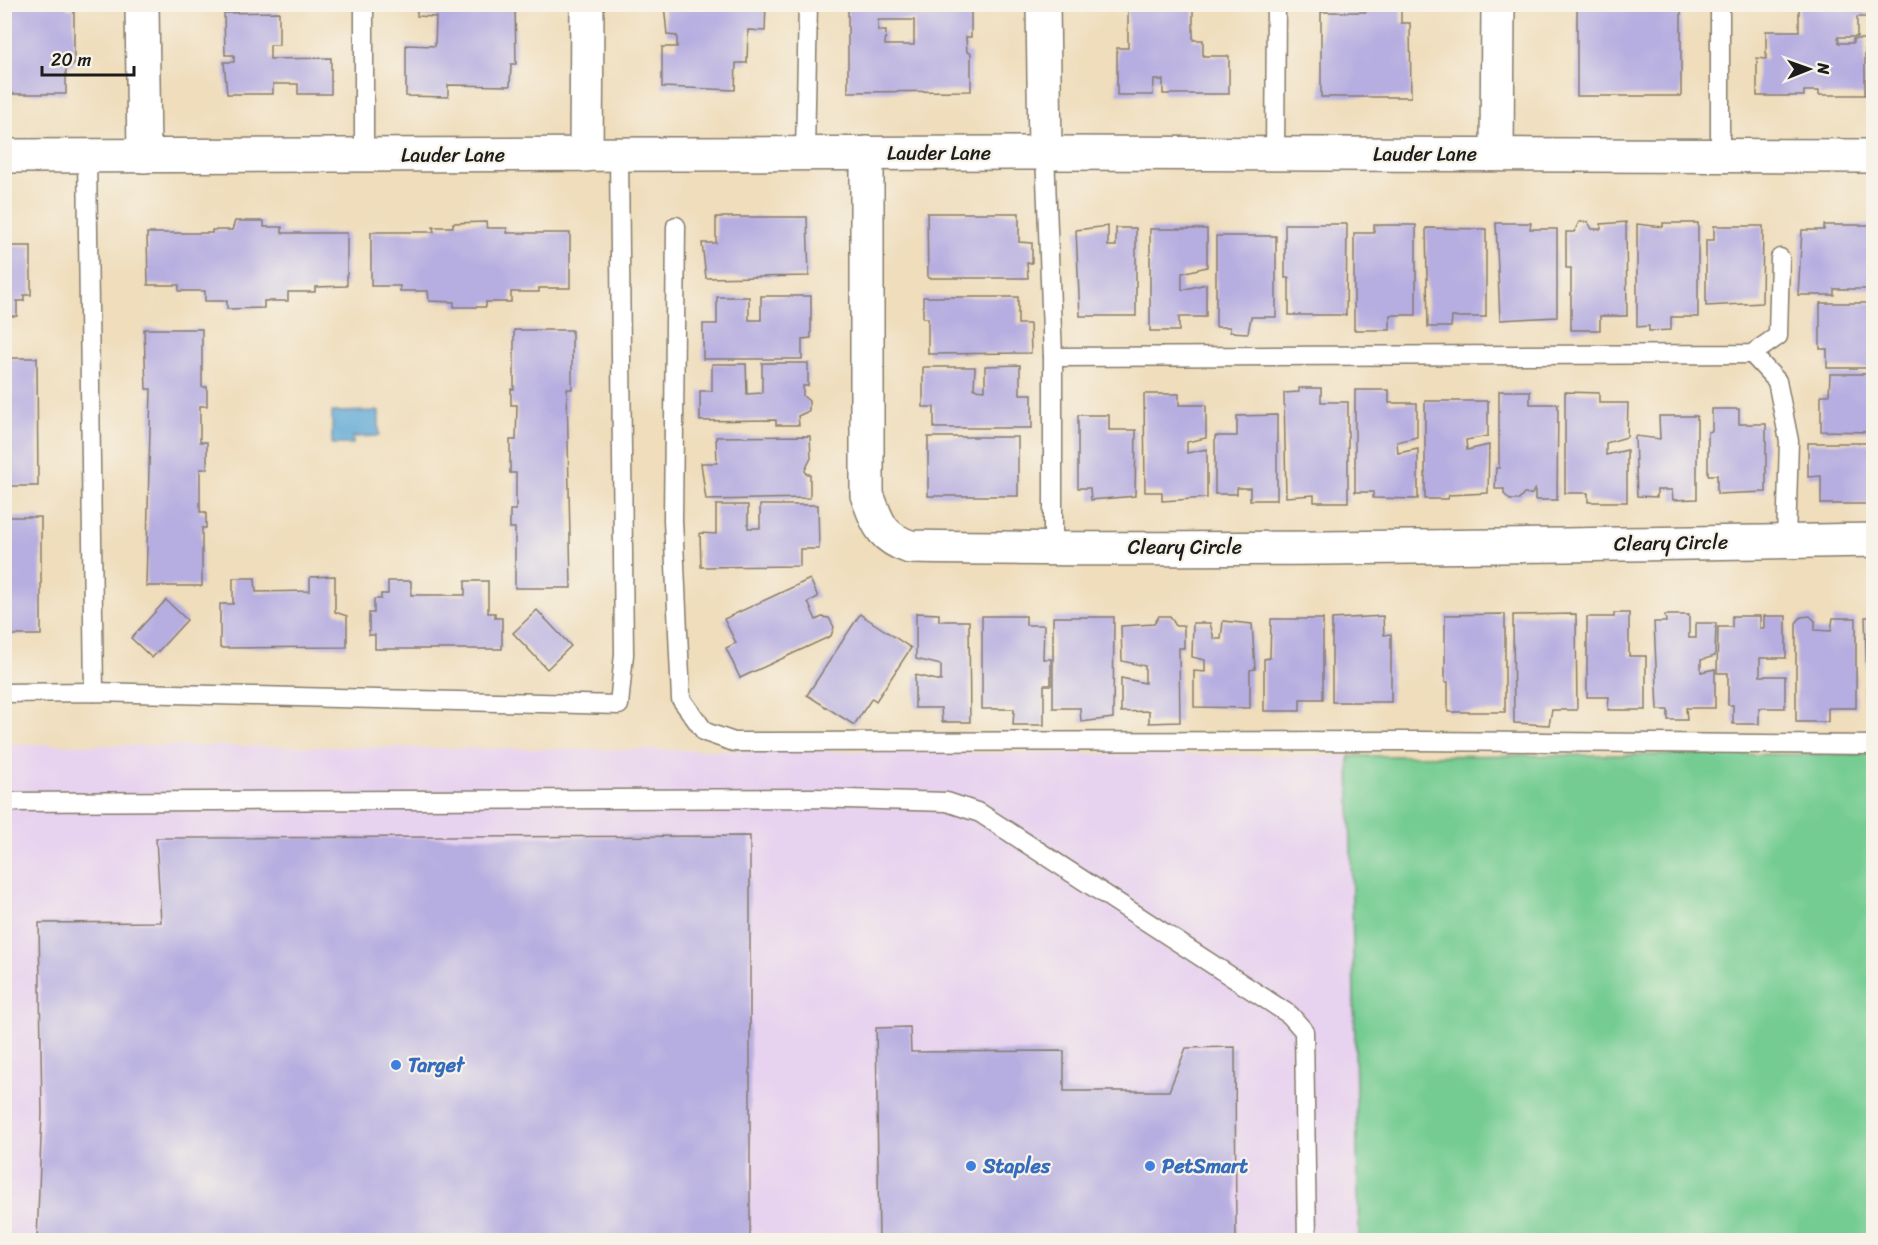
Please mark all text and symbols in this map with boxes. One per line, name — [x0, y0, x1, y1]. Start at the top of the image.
scale bar — [42, 39, 134, 77]
north arrow — [1779, 39, 1839, 99]
text: 20 m — [51, 44, 91, 76]
text: N — [1809, 62, 1838, 75]
street label: Lauder Lane — [887, 136, 991, 171]
street label: Lauder Lane — [1373, 137, 1477, 172]
street label: Lauder Lane — [401, 138, 505, 173]
street label: Cleary Circle — [1614, 525, 1728, 561]
street label: Cleary Circle — [1128, 530, 1242, 565]
place label: Target — [408, 1048, 466, 1083]
marker: Target — [389, 1058, 403, 1072]
place label: Staples — [982, 1149, 1051, 1184]
place label: PetSmart — [1162, 1149, 1248, 1184]
marker: Staples — [964, 1159, 978, 1173]
marker: PetSmart — [1143, 1159, 1157, 1173]

